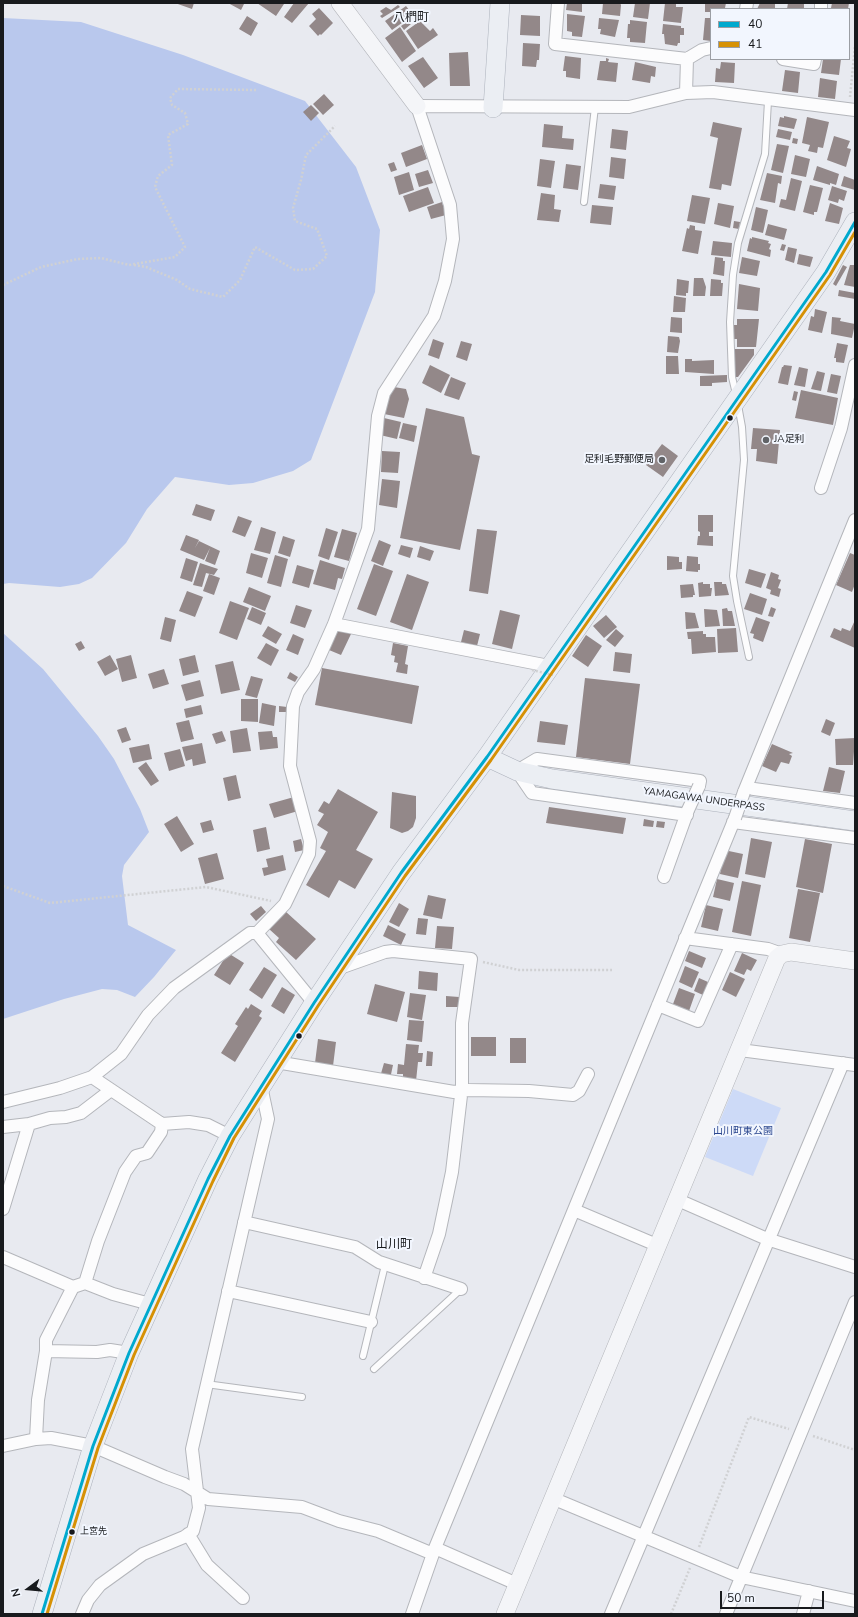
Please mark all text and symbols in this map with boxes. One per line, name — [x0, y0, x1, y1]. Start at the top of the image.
legend — [710, 8, 850, 60]
district label: 八椚町 — [393, 11, 429, 25]
text: 40 — [748, 16, 762, 32]
text: 41 — [748, 36, 762, 52]
unlabelled marker — [725, 413, 735, 423]
place label: JA足利 — [774, 434, 805, 446]
marker: JA足利 — [761, 435, 771, 445]
place label: 足利毛野郵便局 — [584, 454, 654, 466]
marker: 足利毛野郵便局 — [657, 455, 667, 465]
street label: YAMAGAWA UNDERPASS — [643, 786, 765, 814]
unlabelled marker — [294, 1031, 304, 1041]
park label: 山川町東公園 — [713, 1126, 773, 1138]
district label: 山川町 — [376, 1238, 412, 1252]
marker: 上宮先 — [67, 1527, 77, 1537]
place label: 上宮先 — [80, 1527, 107, 1537]
north arrow — [8, 1569, 48, 1609]
scale bar — [722, 1583, 826, 1609]
text: N — [8, 1586, 24, 1598]
text: 50 m — [727, 1590, 755, 1606]

